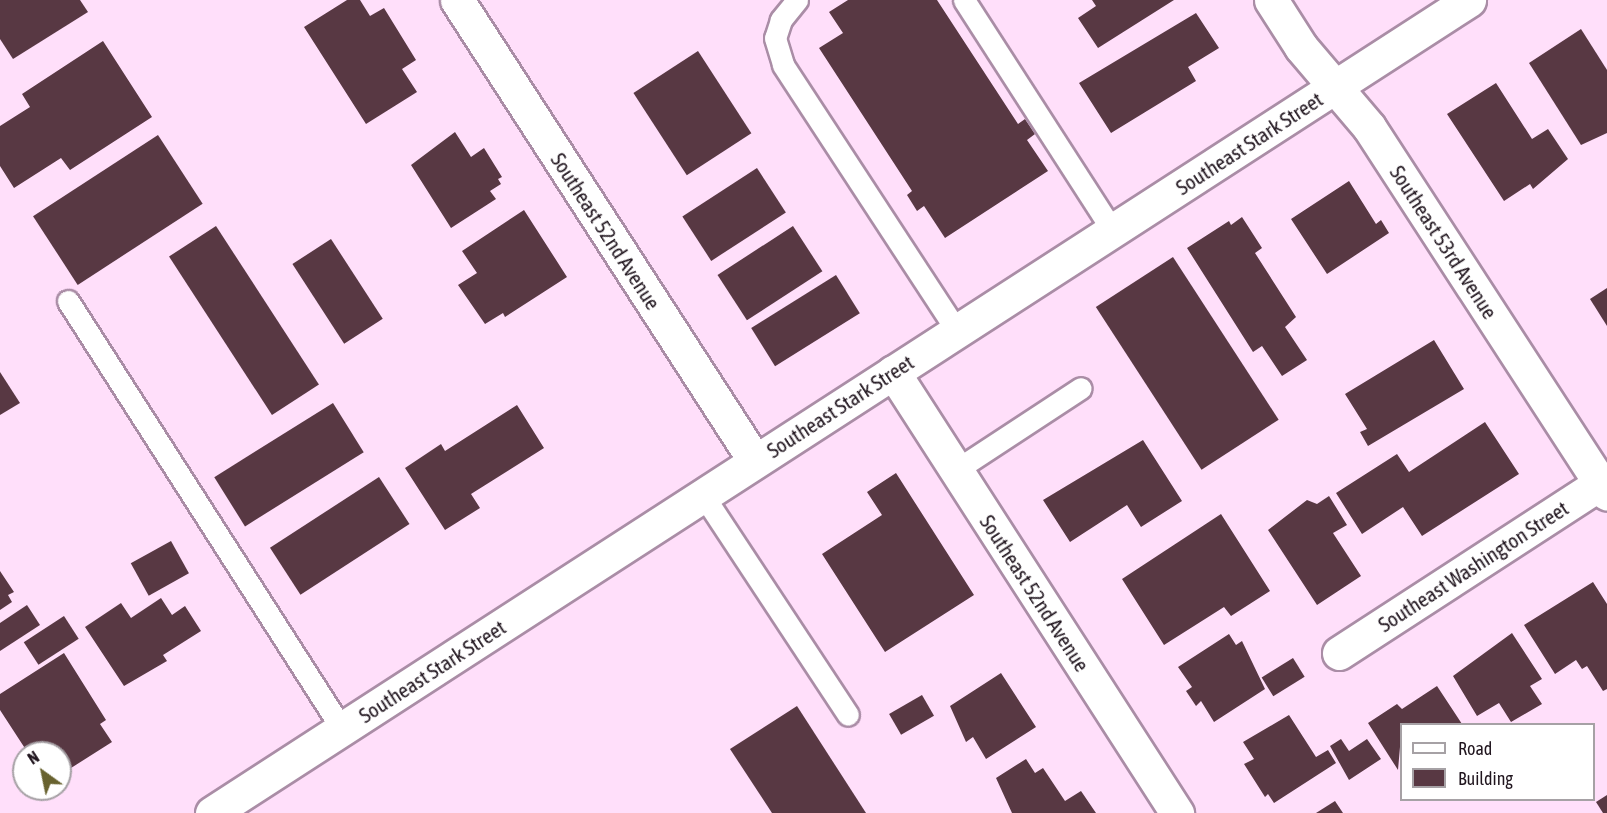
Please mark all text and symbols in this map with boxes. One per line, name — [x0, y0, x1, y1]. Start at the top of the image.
street label: Southeast Stark Street — [1171, 86, 1327, 200]
street label: Southeast 52nd Avenue — [546, 148, 666, 314]
street label: Southeast 53rd Avenue — [1385, 161, 1503, 323]
street label: Southeast Stark Street — [762, 349, 918, 463]
street label: Southeast Washington Street — [1373, 495, 1573, 637]
street label: Southeast 52nd Avenue — [975, 510, 1095, 676]
street label: Southeast Stark Street — [354, 614, 510, 728]
legend — [1400, 723, 1595, 801]
text: Road — [1458, 738, 1492, 759]
north arrow — [12, 741, 72, 801]
text: N — [24, 747, 42, 768]
text: Building — [1458, 768, 1513, 789]

